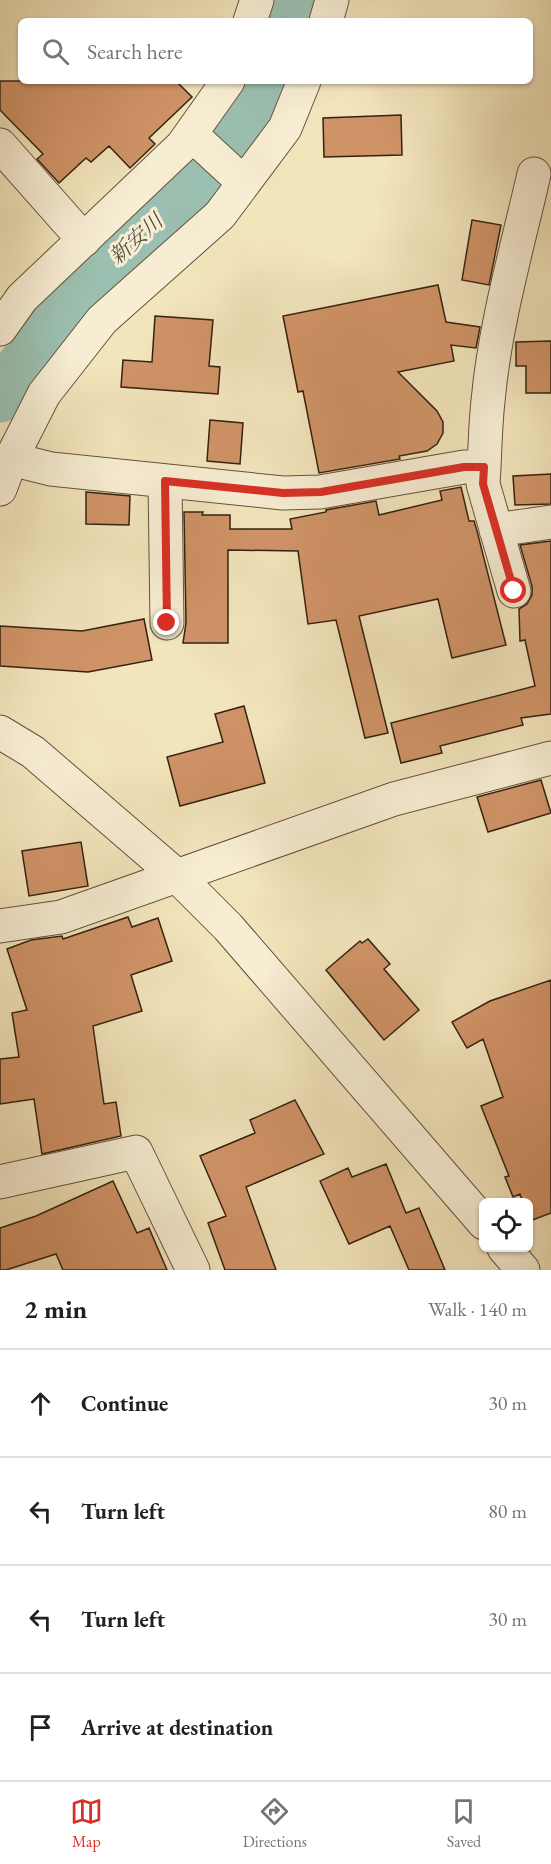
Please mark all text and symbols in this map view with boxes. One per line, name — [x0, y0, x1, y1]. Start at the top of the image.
search box — [18, 18, 533, 84]
icon: search — [39, 35, 72, 68]
text: Search here — [87, 37, 182, 66]
water label: 新安川 — [103, 206, 170, 270]
route start — [500, 577, 526, 603]
route end — [153, 609, 179, 635]
map controls — [479, 1198, 533, 1252]
button: locate — [479, 1198, 533, 1252]
text: 2 min — [24, 1292, 87, 1326]
text: Walk · 140 m — [428, 1296, 527, 1322]
icon: ahead — [24, 1387, 57, 1420]
text: Continue — [81, 1389, 168, 1418]
text: 30 m — [488, 1390, 527, 1416]
icon: left — [24, 1495, 57, 1528]
text: Turn left — [81, 1497, 165, 1526]
text: 80 m — [488, 1498, 527, 1524]
icon: left — [24, 1603, 57, 1636]
text: Turn left — [81, 1605, 165, 1634]
text: 30 m — [488, 1606, 527, 1632]
icon: arrive — [24, 1711, 57, 1744]
text: Arrive at destination — [81, 1713, 273, 1742]
tab: Map — [70, 1795, 103, 1852]
tab: Directions — [243, 1795, 307, 1852]
tab: Saved — [447, 1795, 481, 1852]

